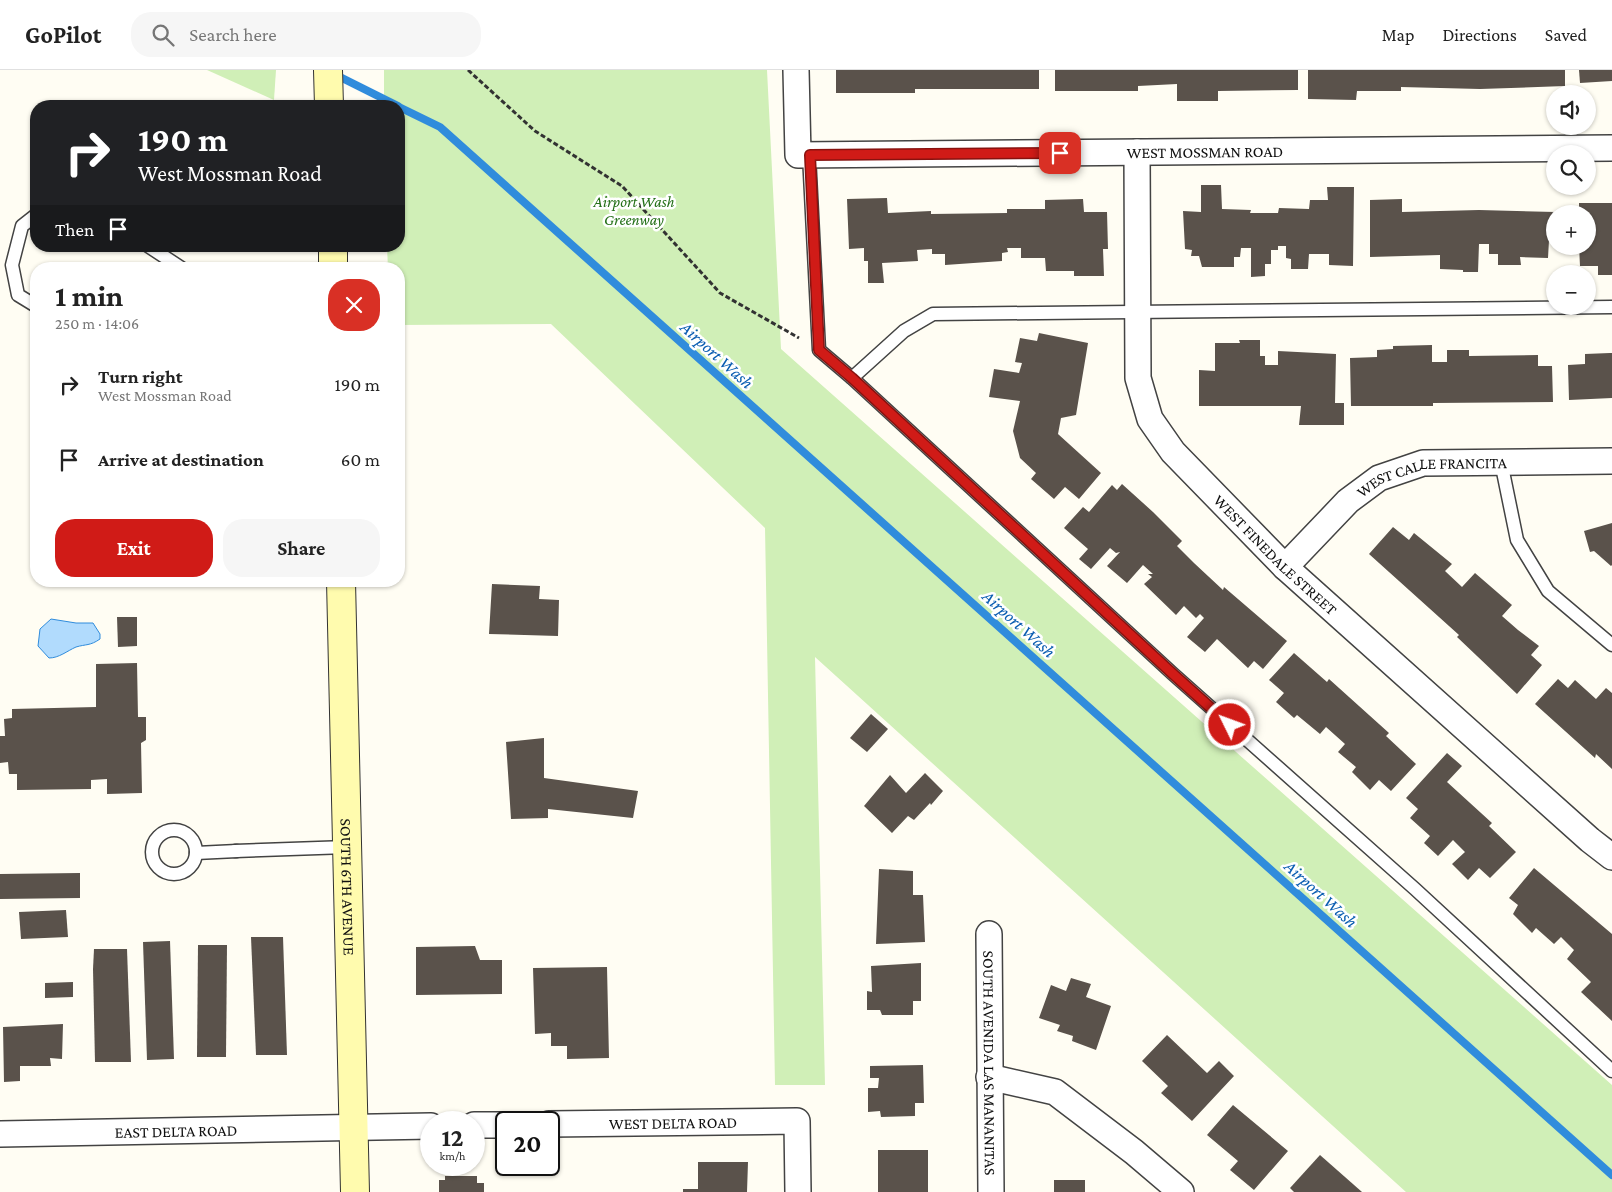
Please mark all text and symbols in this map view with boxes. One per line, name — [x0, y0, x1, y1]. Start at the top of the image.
search box — [131, 12, 481, 57]
text: GoPilot — [25, 21, 101, 48]
icon: search — [149, 21, 177, 49]
text: Search here — [189, 24, 277, 45]
text: Map — [1382, 25, 1414, 45]
text: Directions — [1442, 25, 1517, 45]
text: Saved — [1545, 25, 1587, 45]
map controls — [1546, 85, 1596, 315]
button: sound — [1546, 85, 1596, 135]
icon: right — [55, 120, 120, 185]
text: 190 m — [138, 120, 228, 159]
pin — [1039, 132, 1081, 174]
icon: arrive — [1046, 139, 1074, 167]
street label: WEST MOSSMAN ROAD — [1127, 142, 1283, 161]
button: search — [1546, 145, 1596, 195]
text: West Mossman Road — [138, 161, 322, 186]
park label: Airport Wash Greenway — [593, 193, 675, 229]
button: + — [1546, 205, 1596, 255]
icon: arrive — [104, 215, 132, 243]
text: Then — [55, 219, 94, 240]
button: − — [1546, 265, 1596, 315]
text: 1 min — [55, 279, 123, 312]
button: close — [328, 279, 380, 331]
text: 250 m · 14:06 — [55, 315, 139, 332]
water label: Airport Wash — [676, 316, 758, 393]
text: Turn right — [98, 366, 183, 387]
icon: right — [55, 371, 83, 399]
text: 190 m — [334, 374, 380, 395]
text: West Mossman Road — [98, 387, 232, 404]
icon: arrive — [55, 446, 83, 474]
text: Arrive at destination — [98, 449, 264, 470]
text: 60 m — [341, 449, 380, 470]
street label: WEST CALLE FRANCITA — [1353, 454, 1508, 500]
street label: WEST FINEDALE STREET — [1211, 491, 1341, 618]
button: Exit — [55, 519, 213, 577]
button: Share — [223, 519, 380, 577]
water label: Airport Wash — [978, 585, 1060, 662]
position arrow — [1203, 698, 1255, 750]
street label: SOUTH 6TH AVENUE — [338, 818, 358, 956]
water label: Airport Wash — [1280, 855, 1362, 932]
street label: SOUTH AVENIDA LAS MANANITAS — [981, 950, 999, 1176]
speed limit sign: 20 — [495, 1111, 560, 1176]
street label: WEST DELTA ROAD — [609, 1113, 737, 1132]
street label: EAST DELTA ROAD — [115, 1121, 237, 1140]
text: 12 — [441, 1124, 464, 1151]
text: km/h — [440, 1149, 465, 1163]

